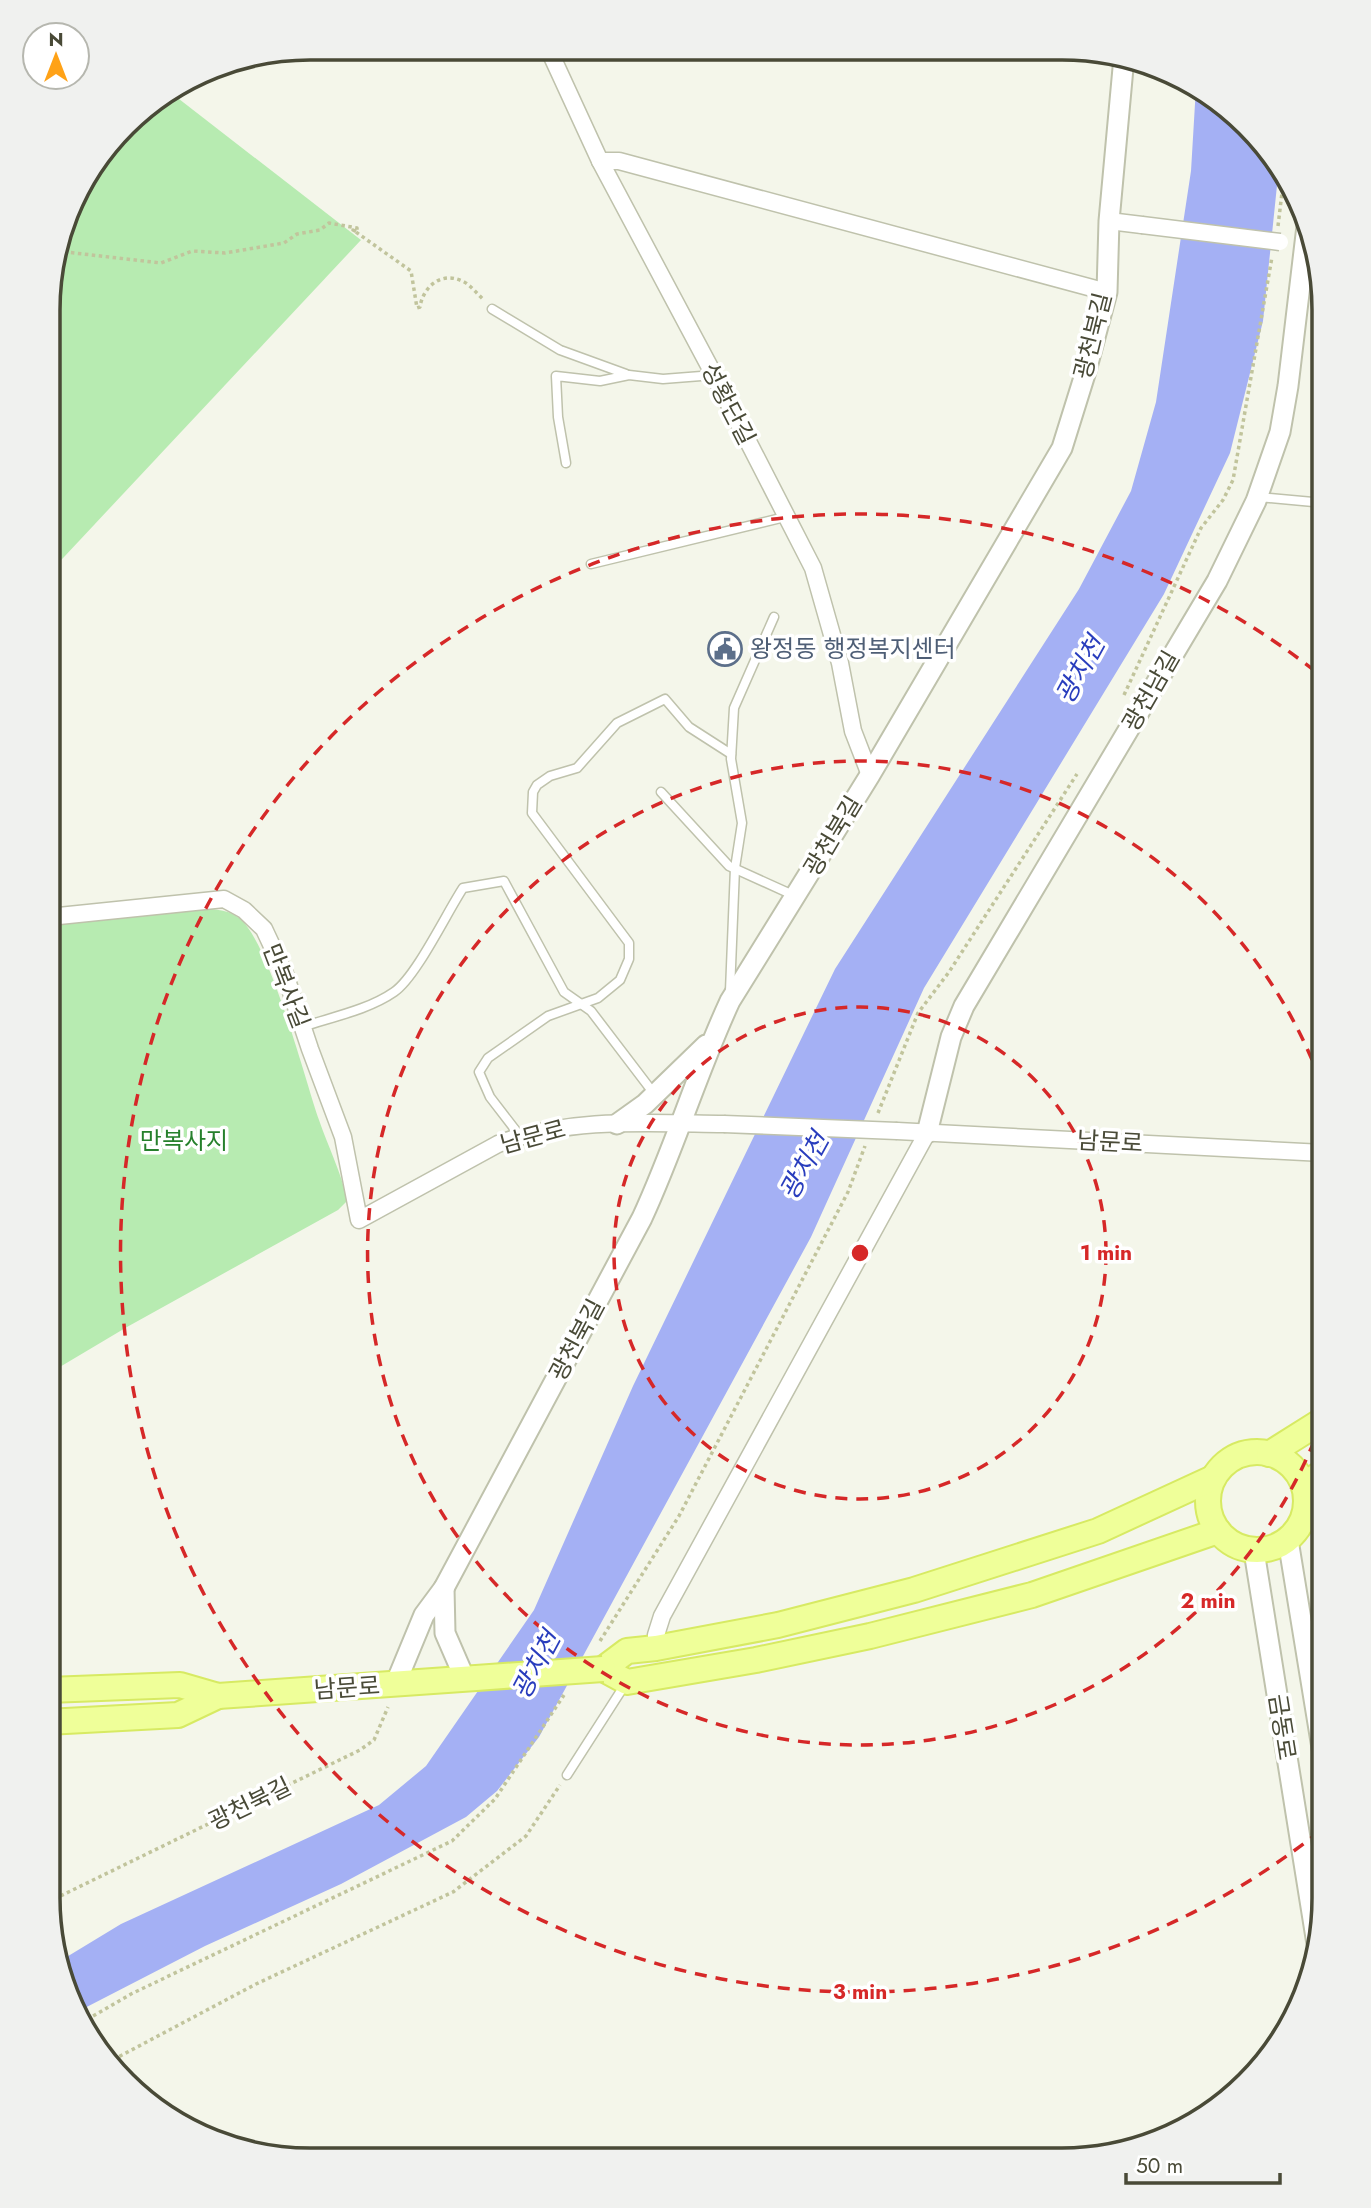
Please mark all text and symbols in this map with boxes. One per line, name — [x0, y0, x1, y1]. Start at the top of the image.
north arrow — [21, 21, 91, 91]
text: N — [48, 26, 64, 53]
street label: 광천북길 — [1065, 289, 1120, 383]
street label: 성황단길 — [693, 356, 764, 451]
water label: 광치천 — [1046, 627, 1116, 711]
public building icon: 왕정동 행정복지센터 — [706, 630, 744, 668]
place label: 왕정동 행정복지센터 — [750, 631, 956, 666]
street label: 광천남길 — [1113, 644, 1188, 738]
street label: 광천북길 — [795, 789, 870, 883]
street label: 만복사길 — [254, 938, 319, 1033]
street label: 남문로 — [496, 1111, 569, 1162]
street label: 남문로 — [1076, 1122, 1144, 1161]
park label: 만복사지 — [140, 1123, 228, 1158]
water label: 광치천 — [770, 1123, 840, 1207]
text: 1 min — [1080, 1238, 1132, 1268]
centre of rings — [848, 1241, 872, 1265]
street label: 광천북길 — [540, 1293, 613, 1387]
text: 2 min — [1180, 1586, 1236, 1616]
water label: 광치천 — [502, 1622, 571, 1706]
street label: 남문로 — [313, 1668, 381, 1707]
street label: 금동로 — [1260, 1691, 1305, 1762]
street label: 광천북길 — [202, 1768, 297, 1839]
text: 3 min — [833, 1977, 887, 2007]
scale bar — [1126, 2142, 1280, 2186]
text: 50 m — [1136, 2151, 1183, 2181]

